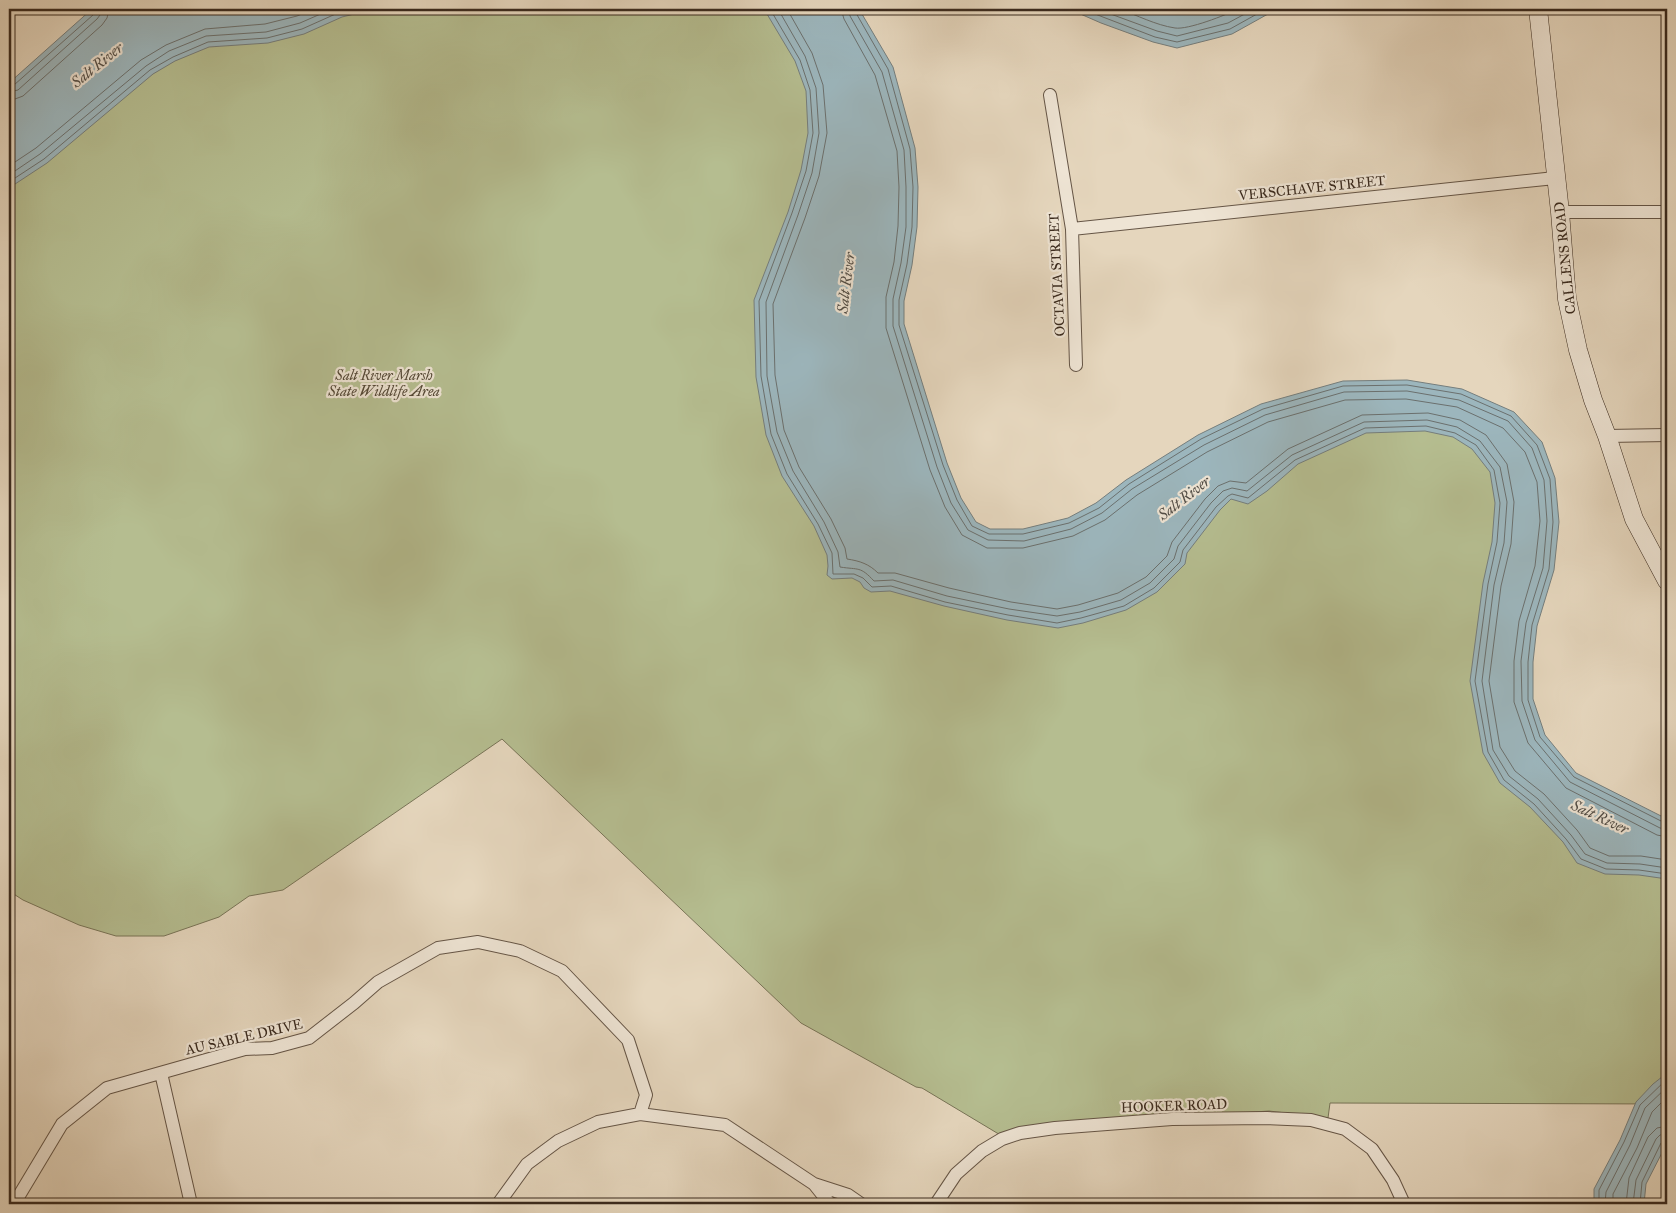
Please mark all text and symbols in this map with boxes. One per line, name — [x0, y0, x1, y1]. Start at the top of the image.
water label: Salt River — [67, 38, 127, 92]
street label: VERSCHAVE STREET — [1237, 172, 1387, 204]
street label: CALLENS ROAD — [1551, 201, 1579, 315]
street label: OCTAVIA STREET — [1045, 213, 1069, 337]
water label: Salt River — [833, 251, 859, 316]
park label: Salt River Marsh State Wildlife Area — [327, 367, 440, 400]
water label: Salt River — [1153, 472, 1214, 525]
water label: Salt River — [1567, 795, 1632, 838]
street label: AU SABLE DRIVE — [183, 1015, 304, 1059]
street label: HOOKER ROAD — [1120, 1096, 1228, 1116]

